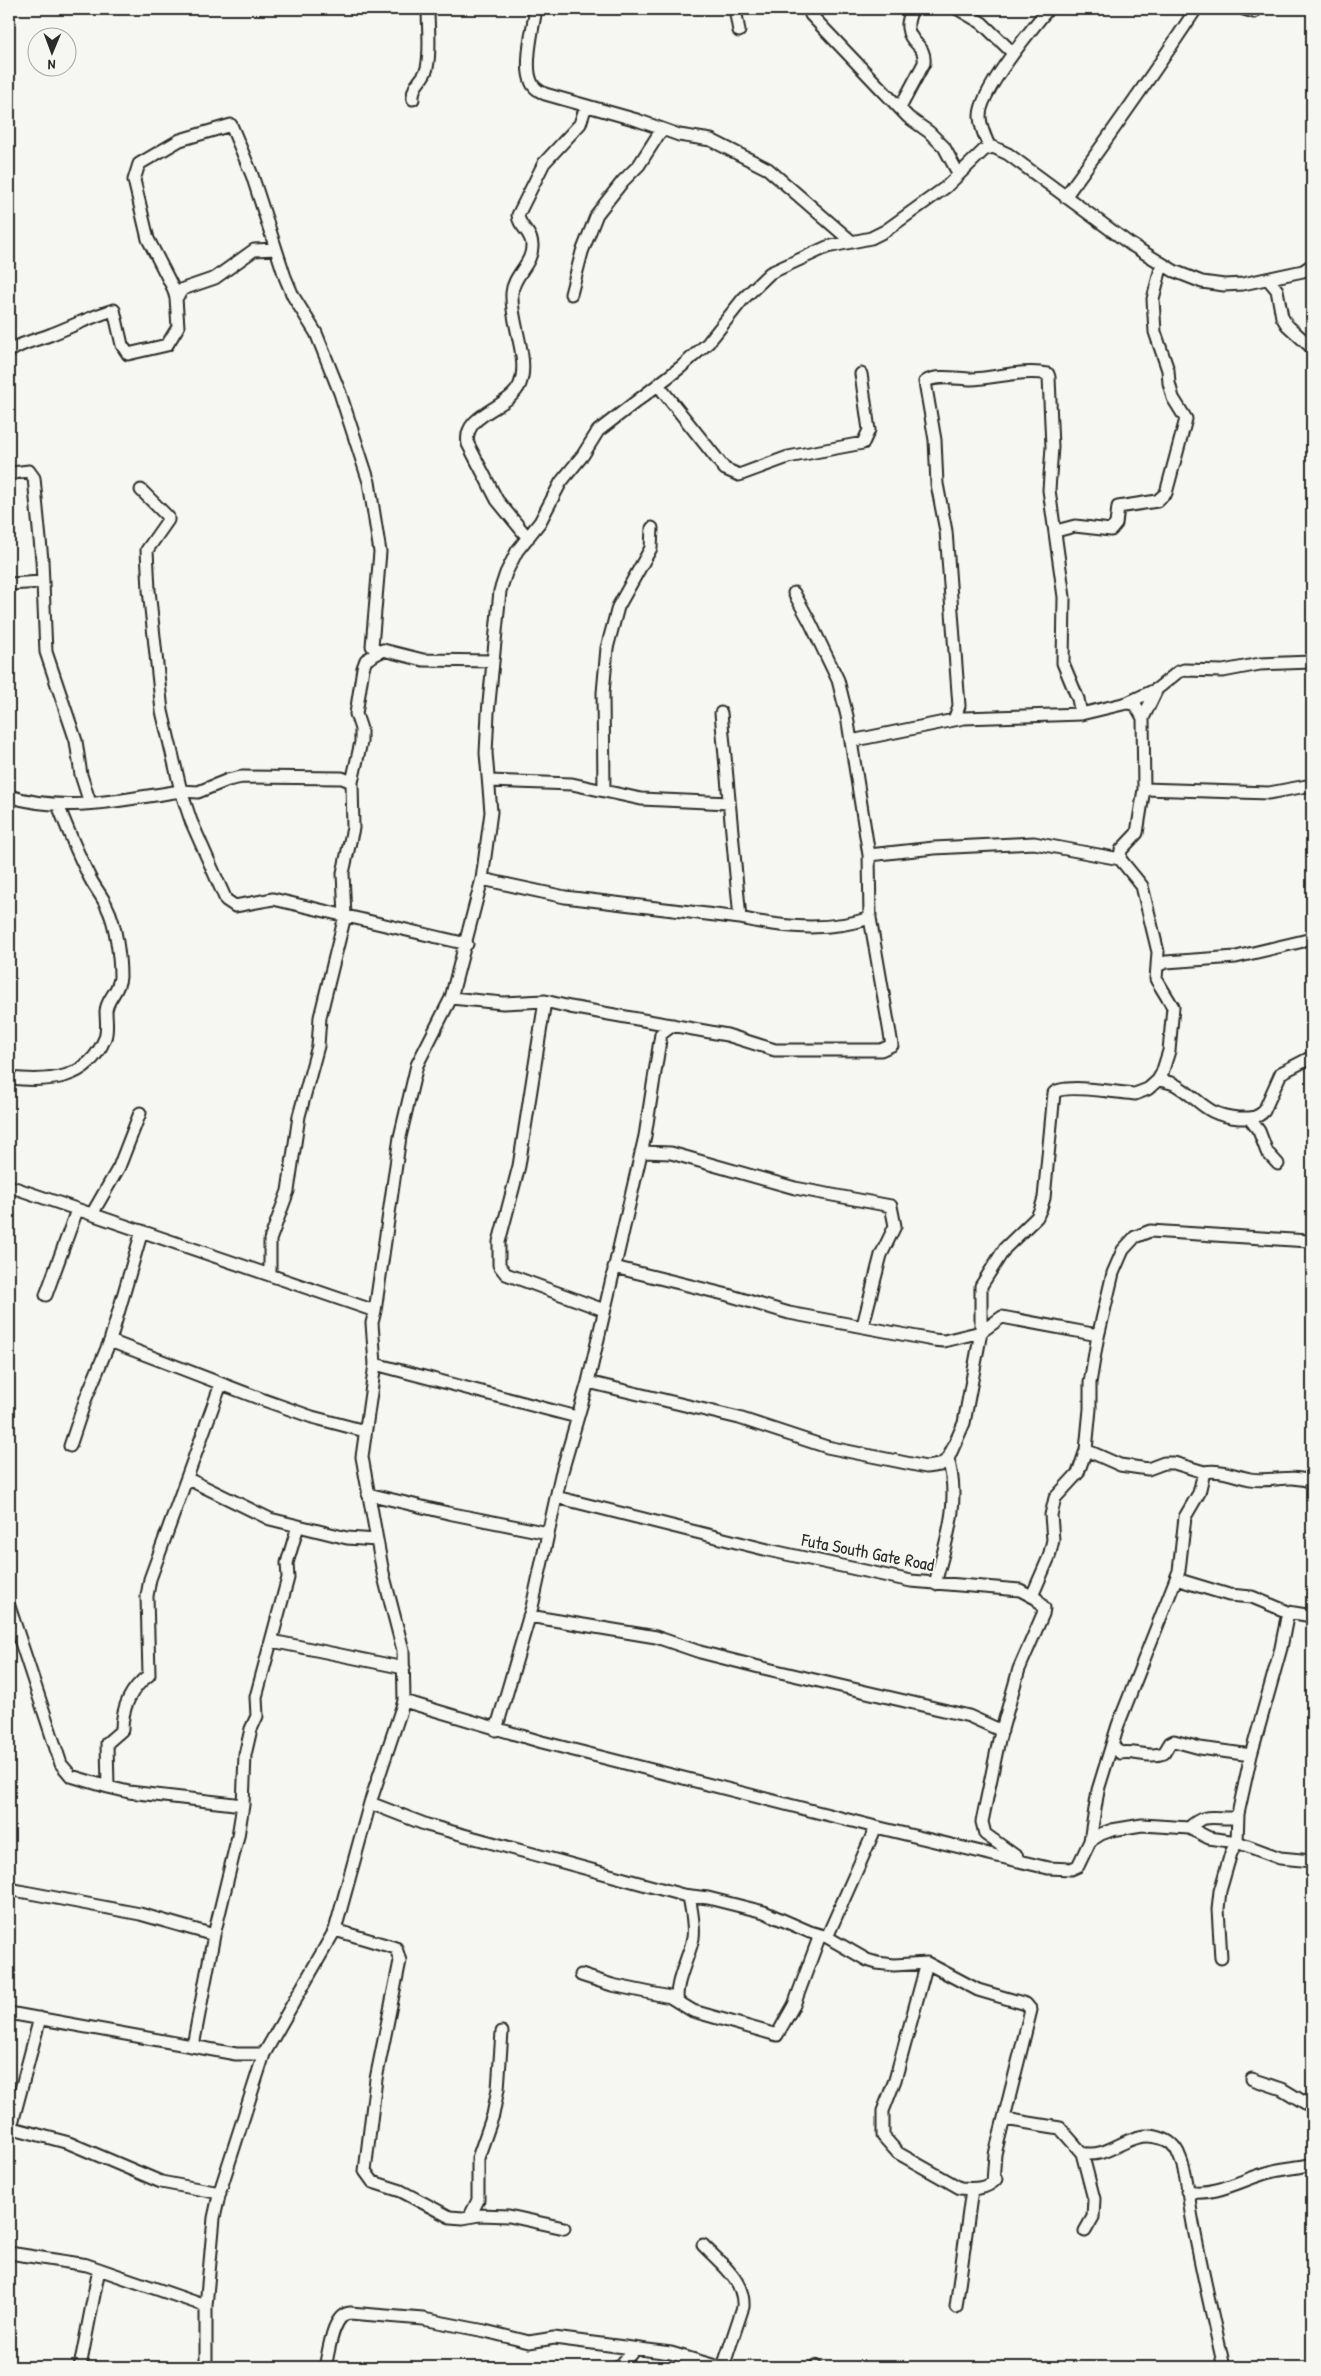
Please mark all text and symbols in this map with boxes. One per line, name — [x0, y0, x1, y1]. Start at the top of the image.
north arrow — [28, 28, 78, 78]
text: N — [47, 56, 56, 75]
street label: Futa South Gate Road — [799, 1527, 936, 1577]

